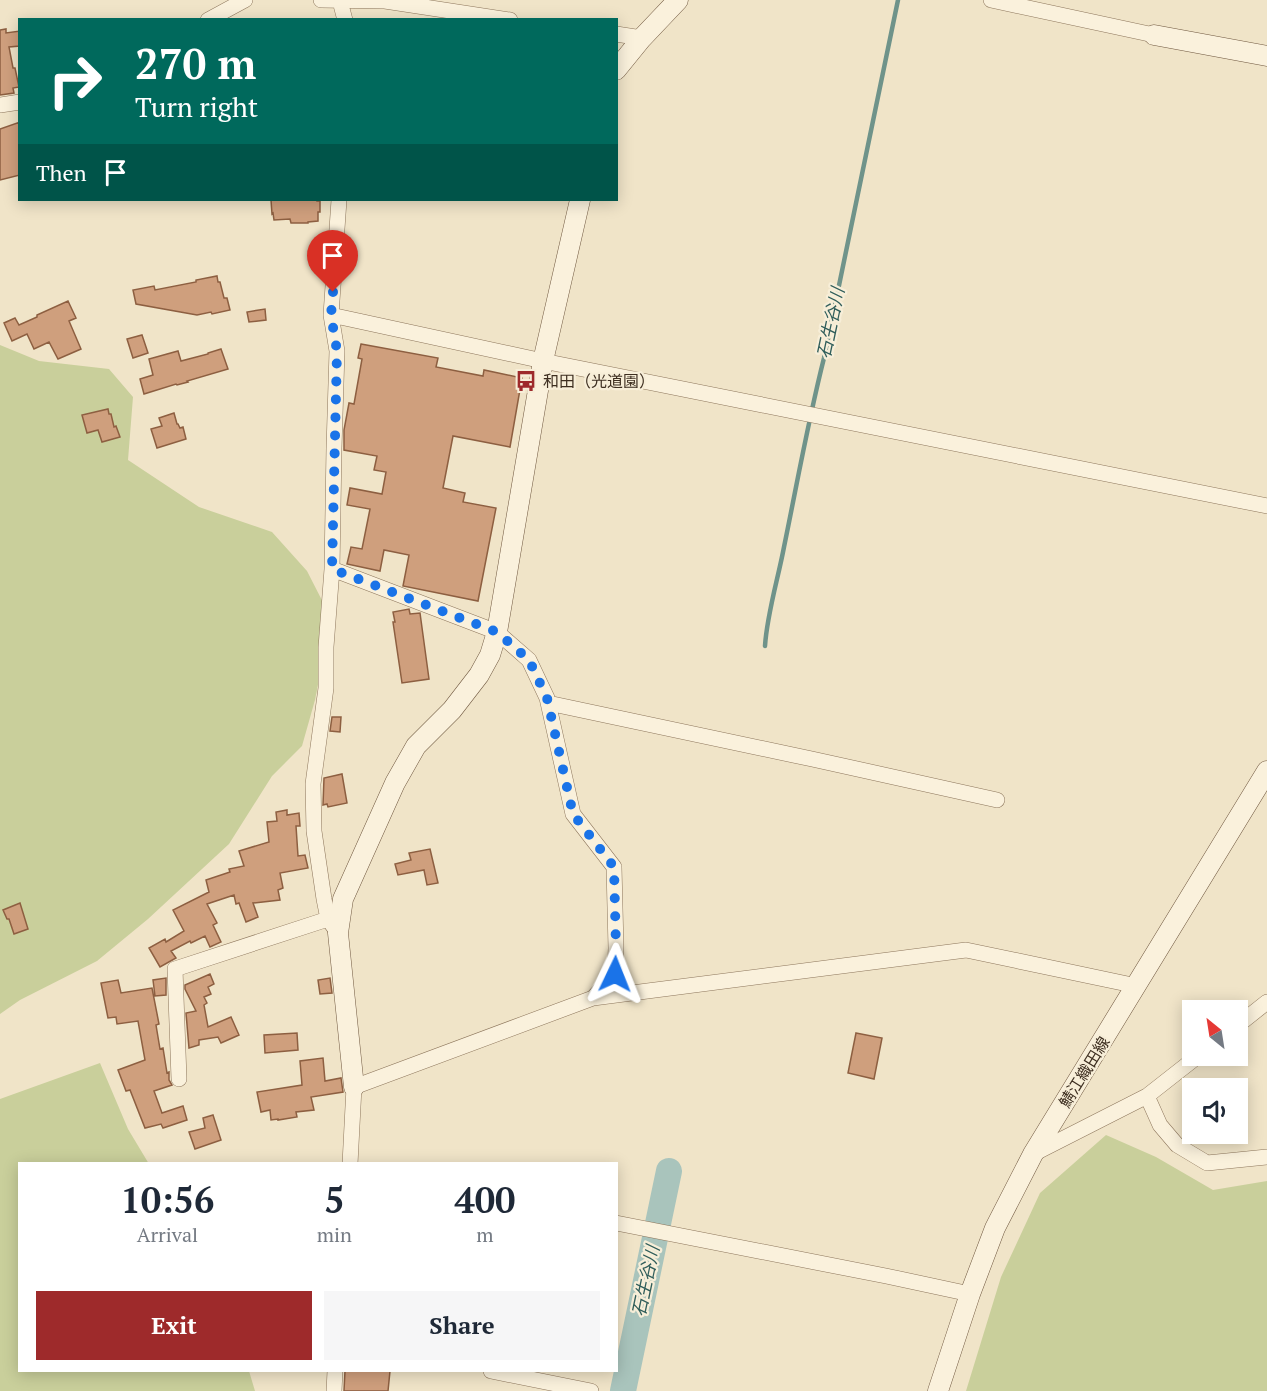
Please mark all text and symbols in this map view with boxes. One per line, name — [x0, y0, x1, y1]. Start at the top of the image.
text: 270 m — [135, 35, 256, 91]
icon: right — [36, 42, 114, 120]
text: Turn right — [135, 89, 258, 125]
icon: arrive — [99, 156, 132, 189]
text: Then — [36, 158, 87, 187]
pin — [307, 230, 358, 292]
icon: arrive — [316, 239, 349, 272]
water label: 石生谷川 — [811, 283, 850, 361]
bus stop icon: 和田（光道園） — [514, 369, 538, 393]
place label: 和田（光道園） — [543, 370, 655, 392]
position arrow — [583, 942, 647, 1006]
north arrow — [1182, 1000, 1248, 1066]
map controls — [1182, 1000, 1248, 1144]
street label: 鯖江織田線 — [1053, 1032, 1115, 1112]
button: sound — [1182, 1078, 1248, 1144]
text: 10:56 — [121, 1176, 214, 1223]
text: 5 — [324, 1176, 345, 1223]
text: 400 — [454, 1176, 515, 1223]
text: Arrival — [137, 1221, 198, 1248]
text: min — [317, 1221, 352, 1248]
text: m — [476, 1221, 494, 1248]
water label: 石生谷川 — [626, 1241, 665, 1319]
button: Exit — [36, 1291, 312, 1360]
button: Share — [324, 1291, 600, 1360]

